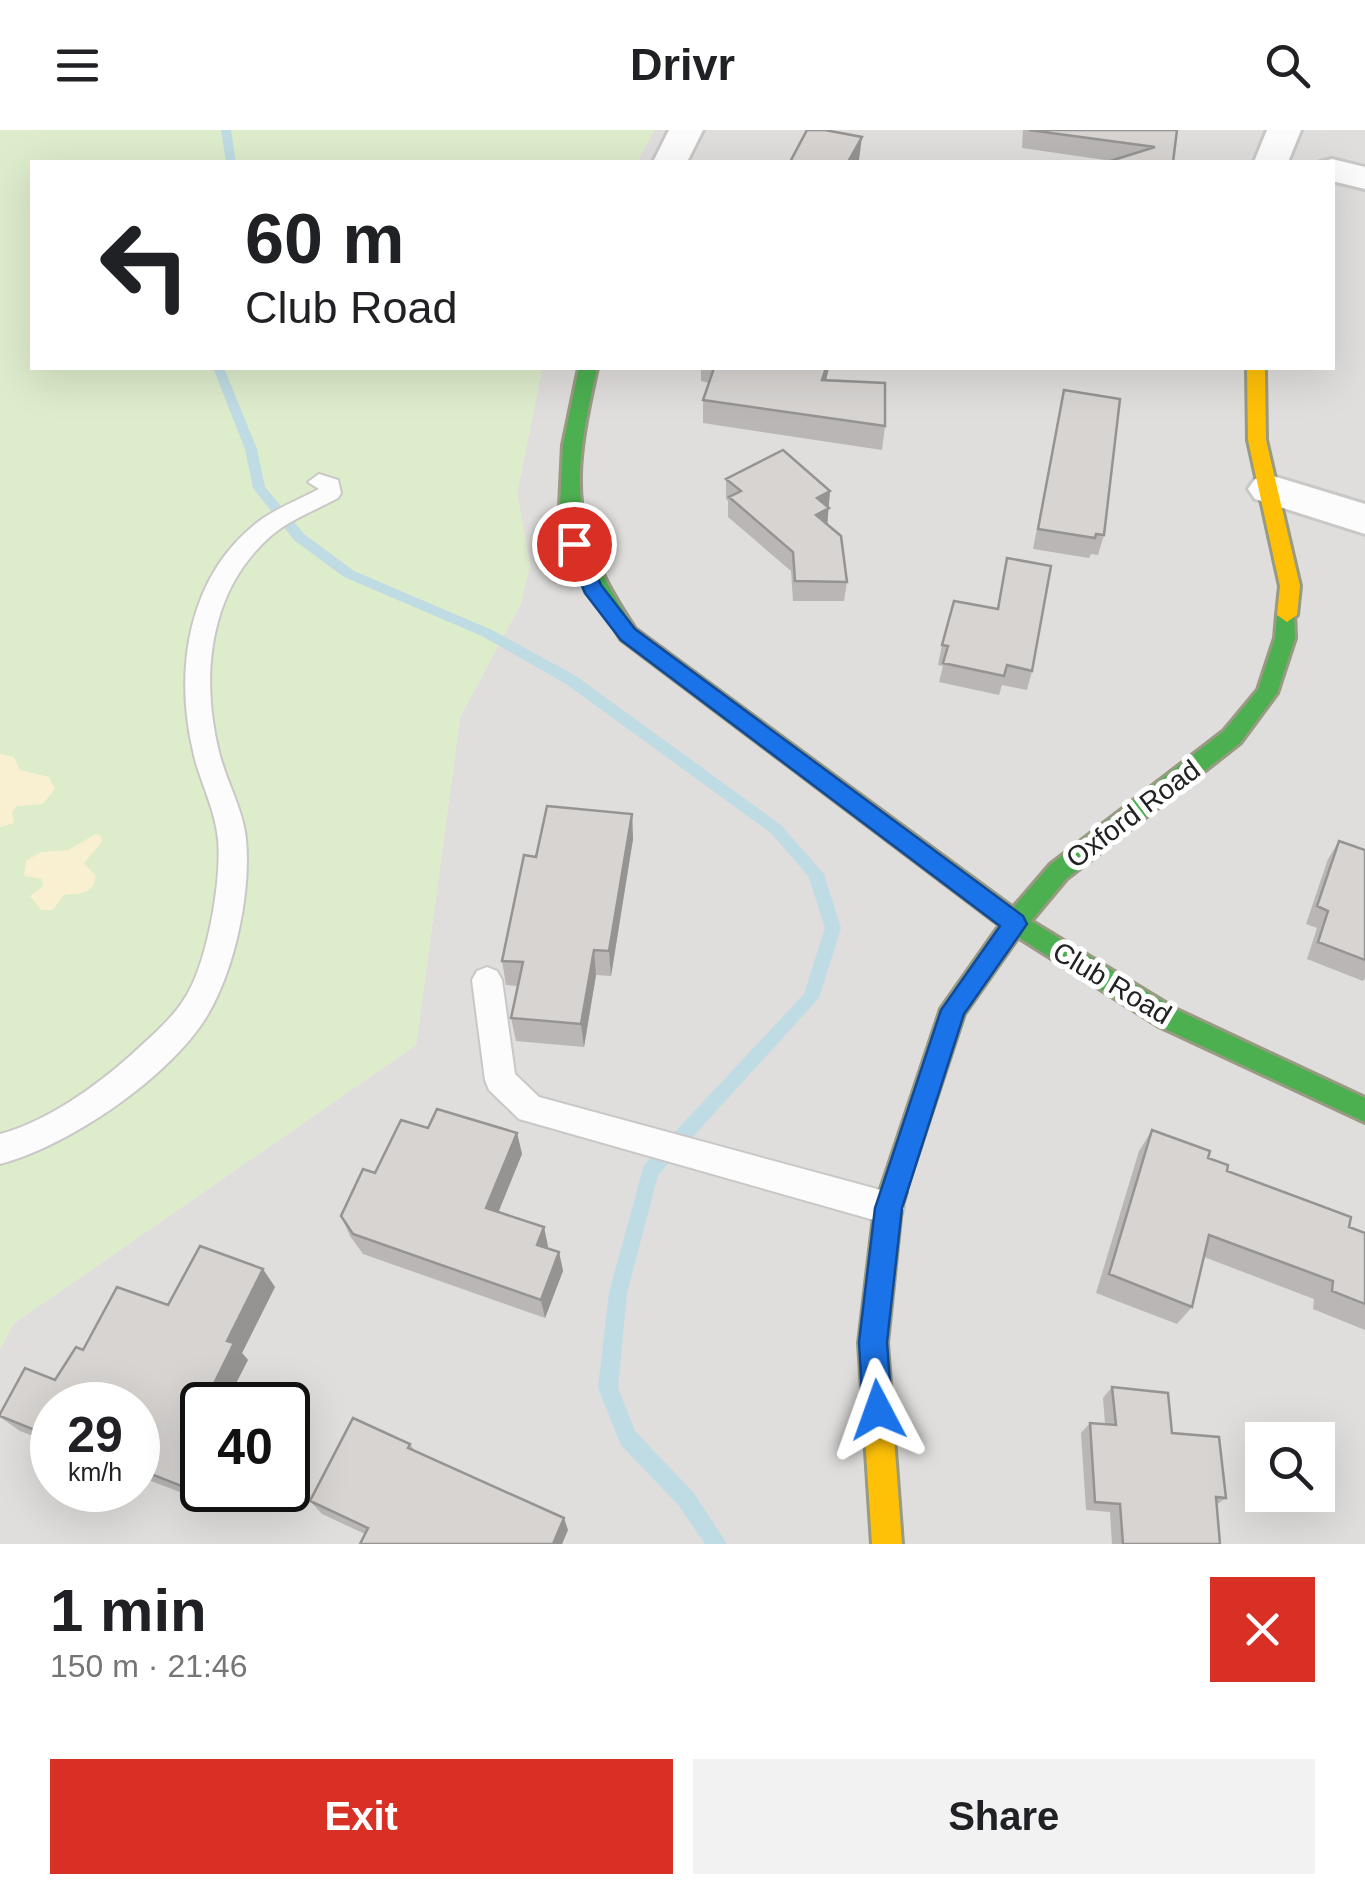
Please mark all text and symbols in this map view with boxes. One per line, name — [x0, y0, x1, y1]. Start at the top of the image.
icon: menu — [50, 38, 105, 93]
icon: search — [1260, 38, 1315, 93]
text: Drivr — [630, 39, 735, 90]
icon: left — [80, 200, 210, 330]
text: 60 m — [245, 200, 405, 278]
text: Club Road — [245, 282, 458, 333]
pin — [532, 502, 617, 587]
icon: arrive — [547, 517, 602, 572]
street label: Oxford Road — [1060, 754, 1206, 874]
street label: Club Road — [1047, 936, 1177, 1030]
position arrow — [826, 1358, 930, 1462]
speed limit sign: 40 — [180, 1382, 310, 1512]
text: 29 — [67, 1407, 123, 1463]
map controls — [1245, 1422, 1335, 1512]
button: search — [1245, 1422, 1335, 1512]
text: km/h — [68, 1458, 122, 1486]
text: 1 min — [50, 1577, 207, 1644]
button: close — [1210, 1577, 1315, 1682]
text: 150 m · 21:46 — [50, 1648, 247, 1684]
button: Exit — [50, 1759, 673, 1874]
button: Share — [693, 1759, 1315, 1874]

